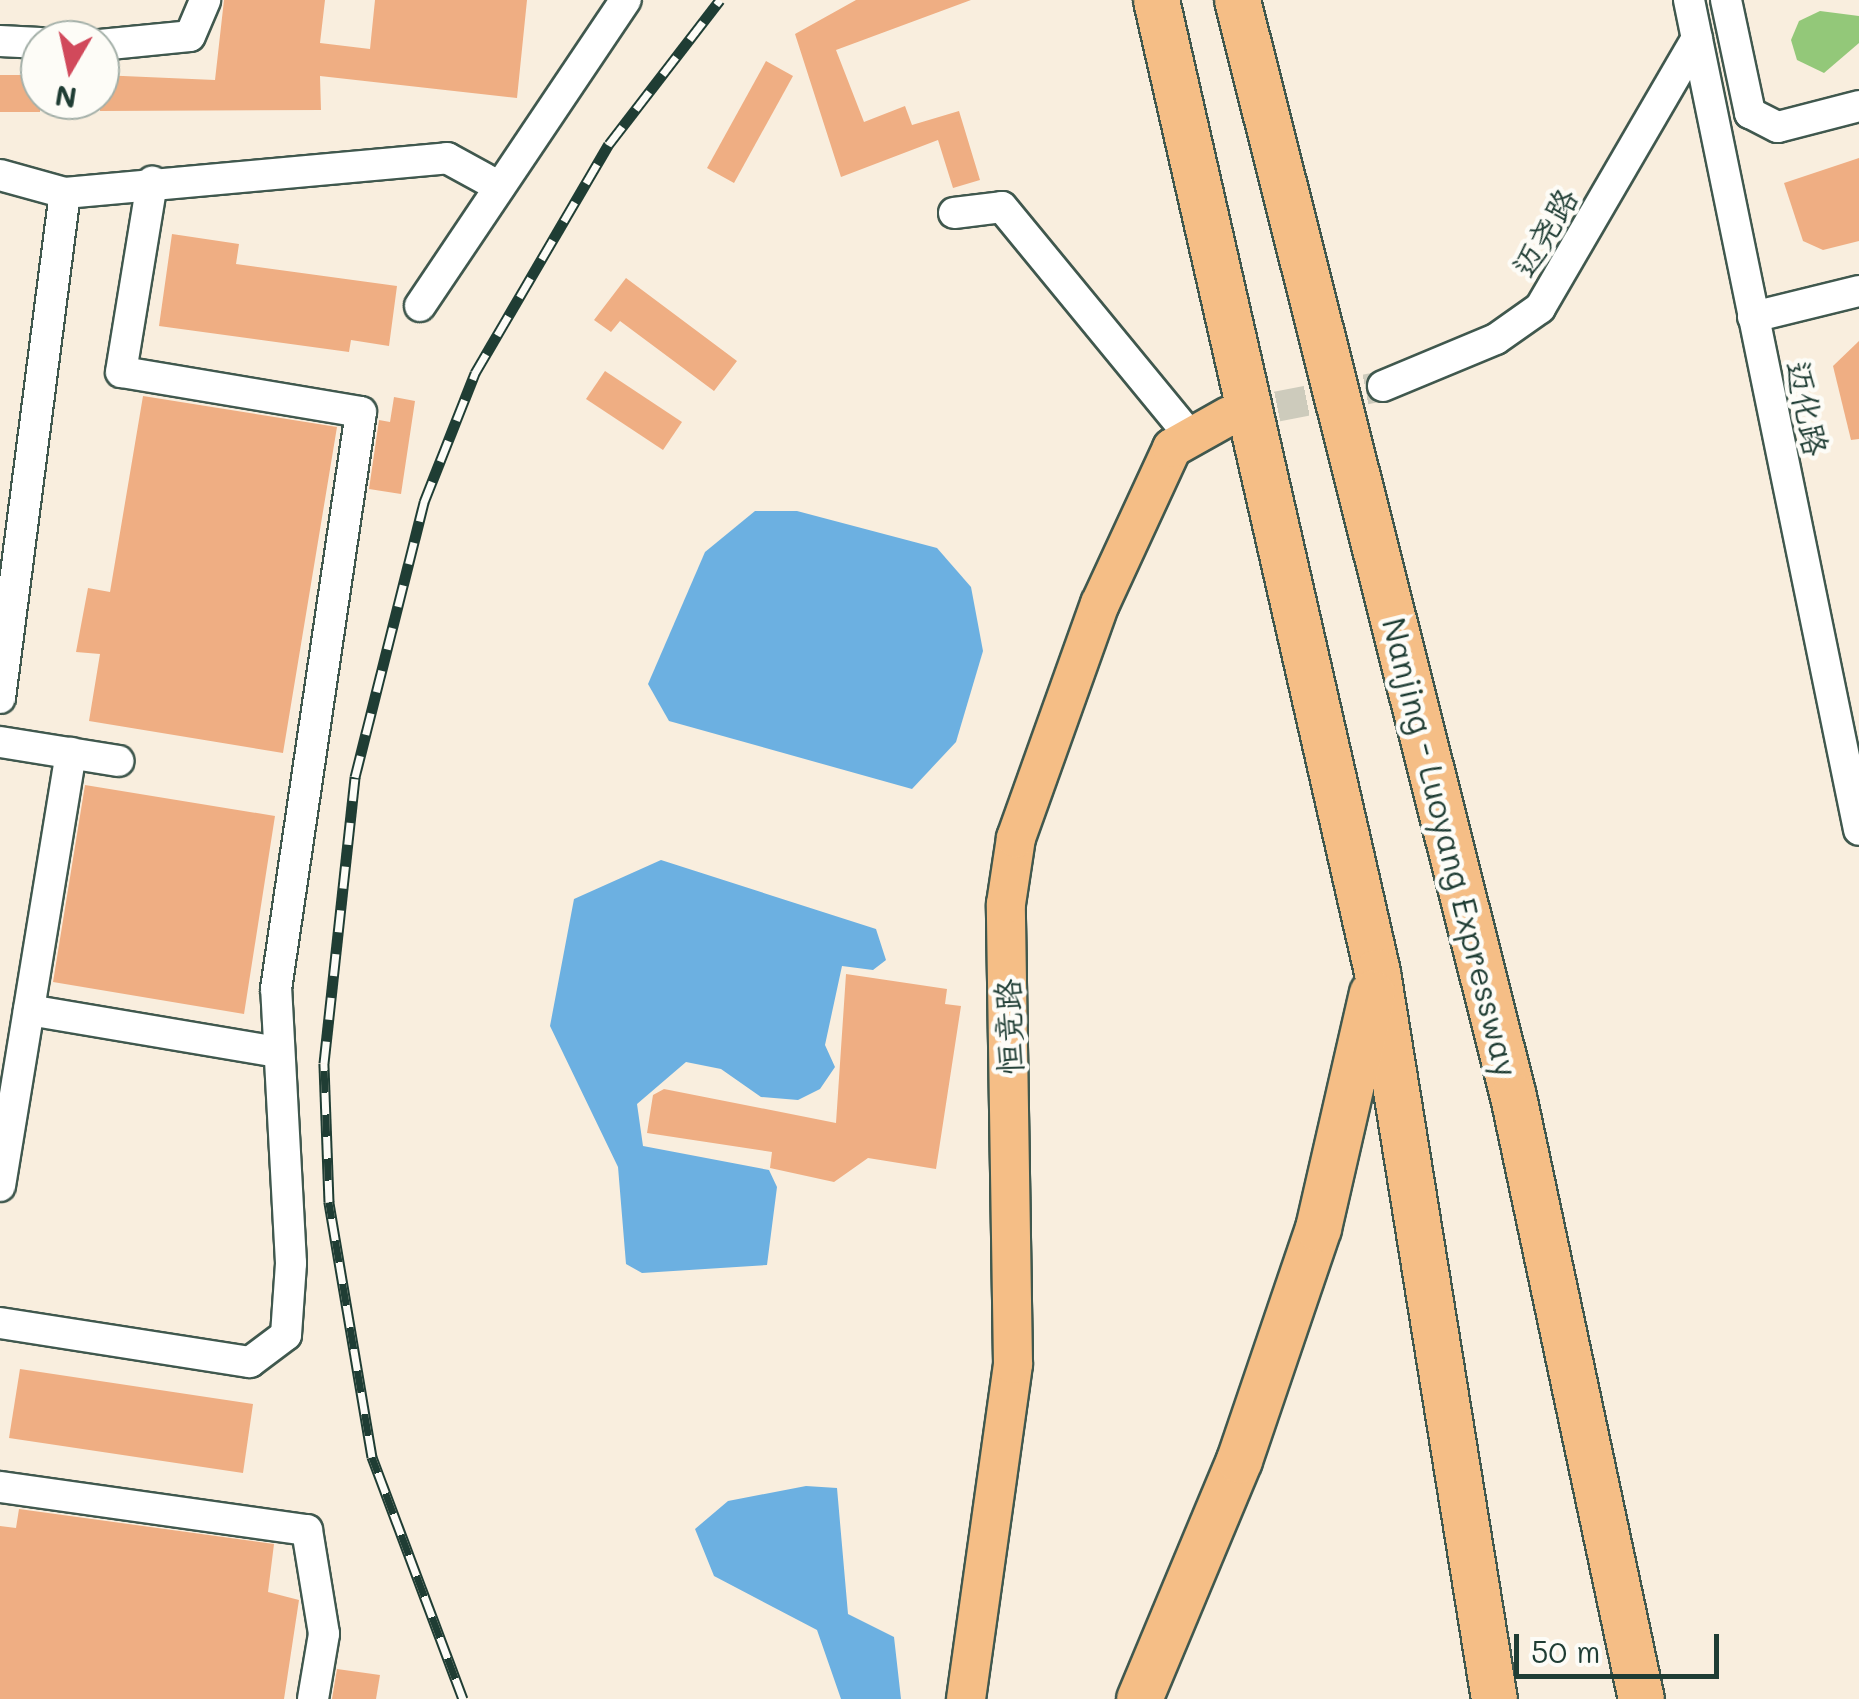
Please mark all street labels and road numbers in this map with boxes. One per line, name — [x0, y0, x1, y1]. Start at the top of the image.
street label: 迈尧路 — [1503, 181, 1585, 283]
street label: 迈化路 — [1779, 357, 1837, 459]
street label: Nanjing - Luoyang Expressway — [1375, 614, 1527, 1080]
street label: 恒竞路 — [987, 978, 1029, 1076]

